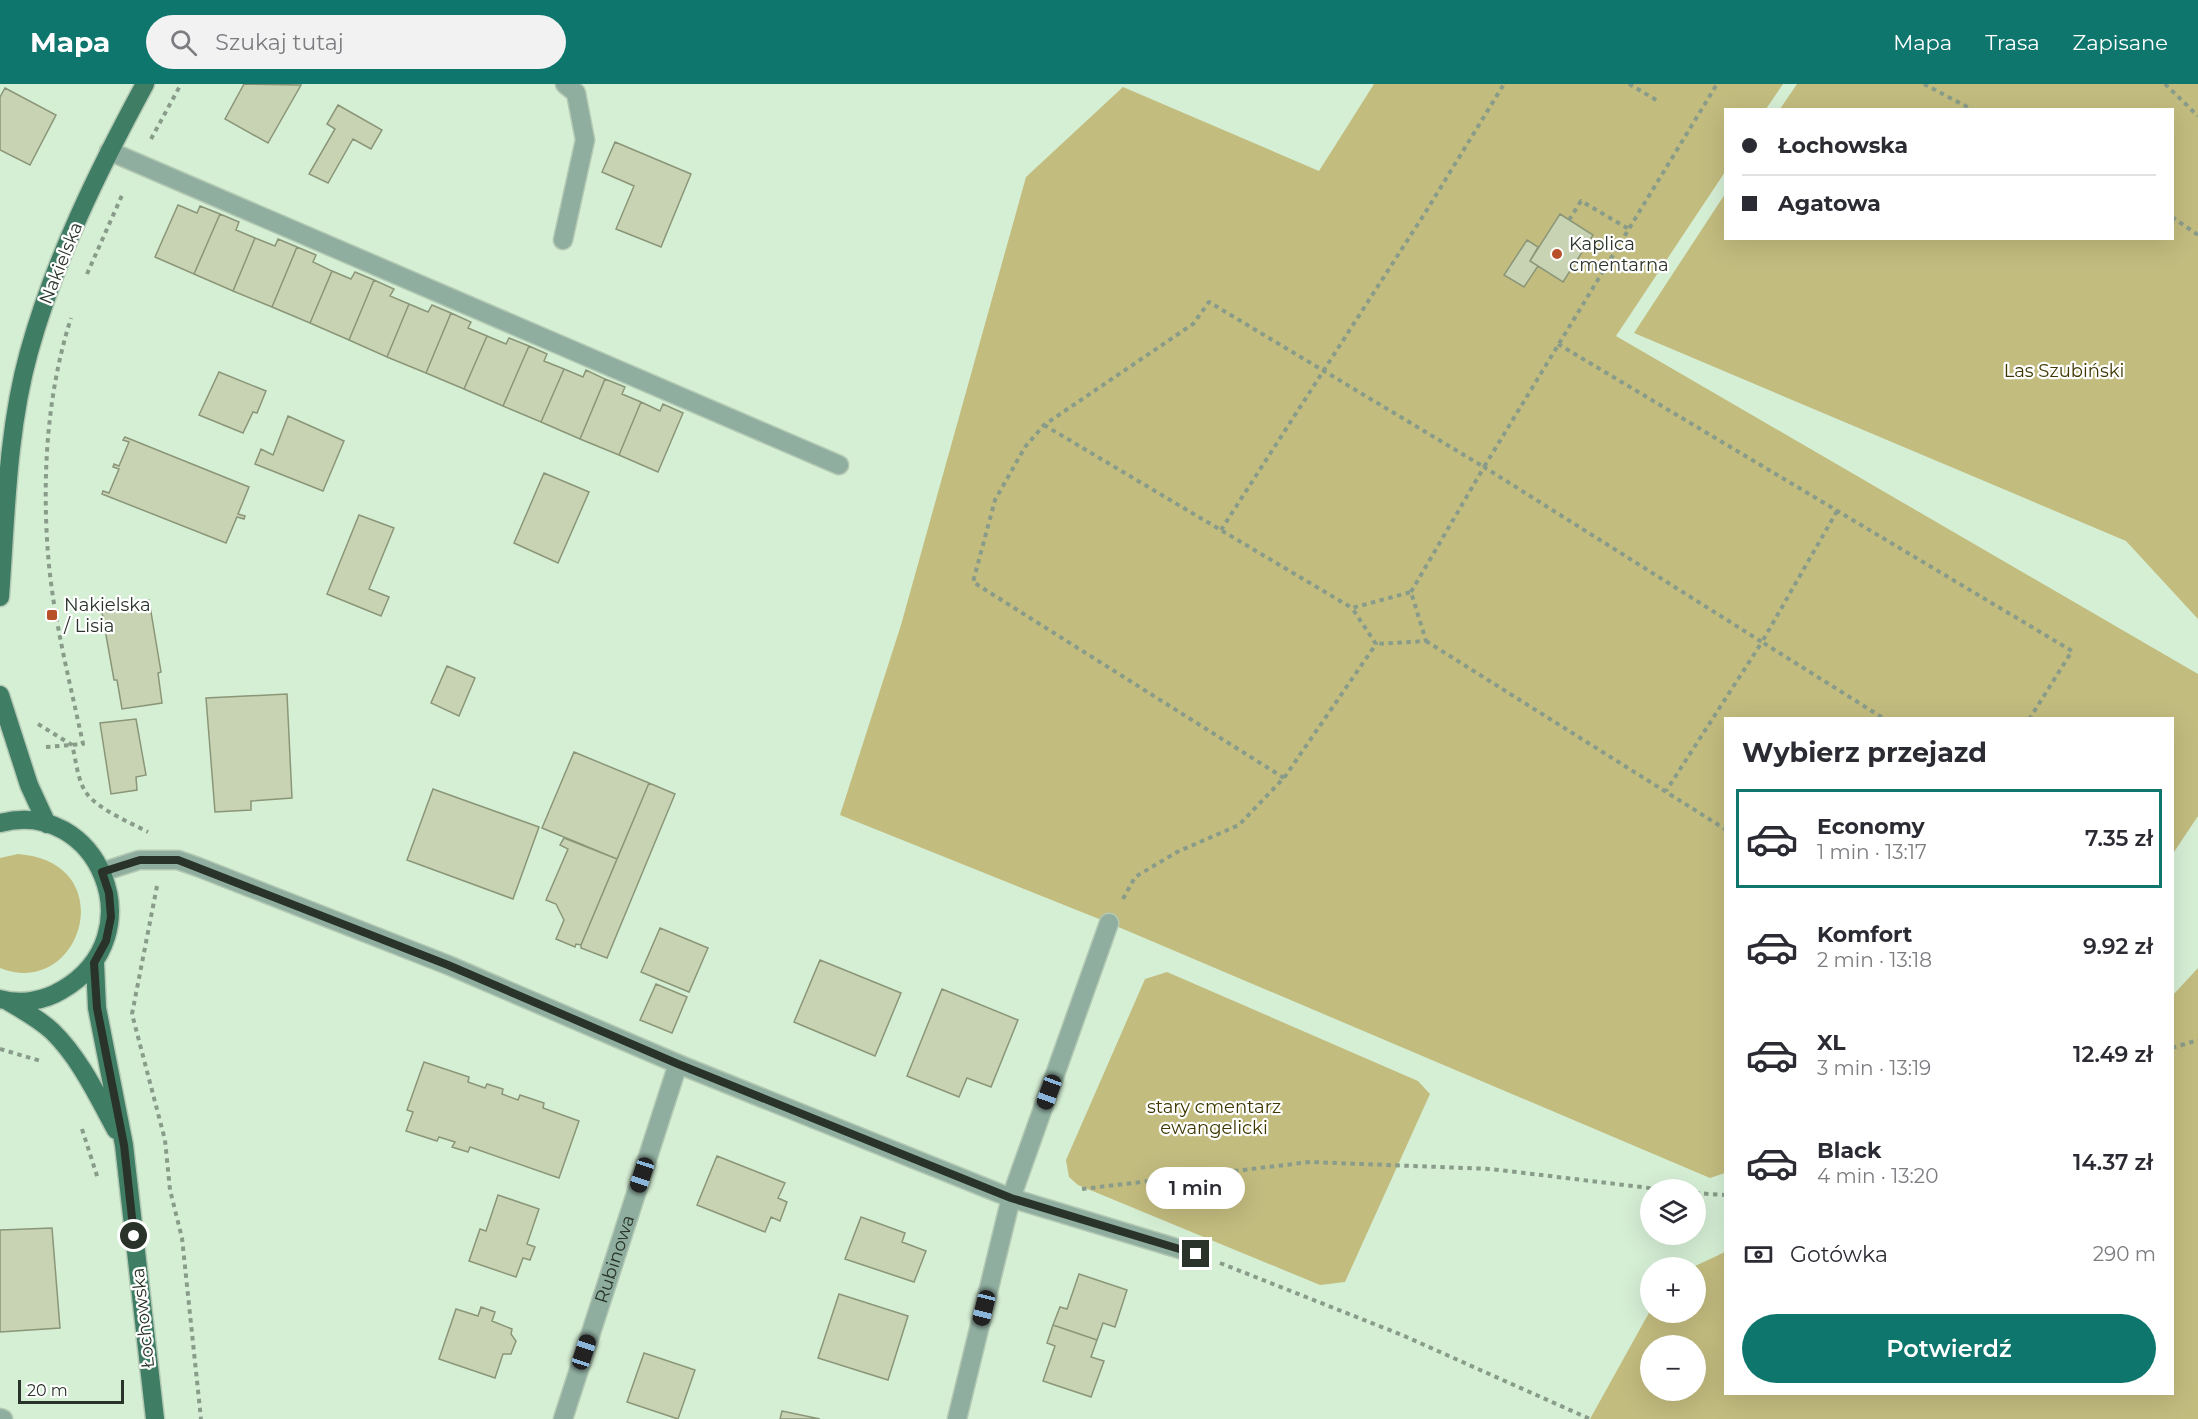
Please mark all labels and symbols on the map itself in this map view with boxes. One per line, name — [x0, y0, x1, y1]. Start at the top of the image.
street label: Nakielska — [35, 219, 87, 307]
place label: Kaplica cmentarna — [1569, 233, 1669, 276]
marker: Kaplica cmentarna — [1550, 247, 1564, 261]
park label: Las Szubiński — [2004, 360, 2124, 382]
place label: Nakielska / Lisia — [63, 594, 151, 637]
marker: Nakielska / Lisia — [45, 608, 59, 622]
car — [1034, 1072, 1064, 1112]
park label: stary cmentarz ewangelicki — [1147, 1096, 1281, 1139]
car — [628, 1155, 656, 1195]
callout: 1 min — [1146, 1167, 1246, 1209]
street label: Rubinowa — [590, 1212, 639, 1306]
route start — [120, 1222, 147, 1249]
route end — [1182, 1240, 1209, 1267]
street label: Łochowska — [127, 1267, 159, 1369]
car — [971, 1288, 997, 1328]
car — [570, 1332, 598, 1372]
scale bar — [18, 1377, 124, 1404]

